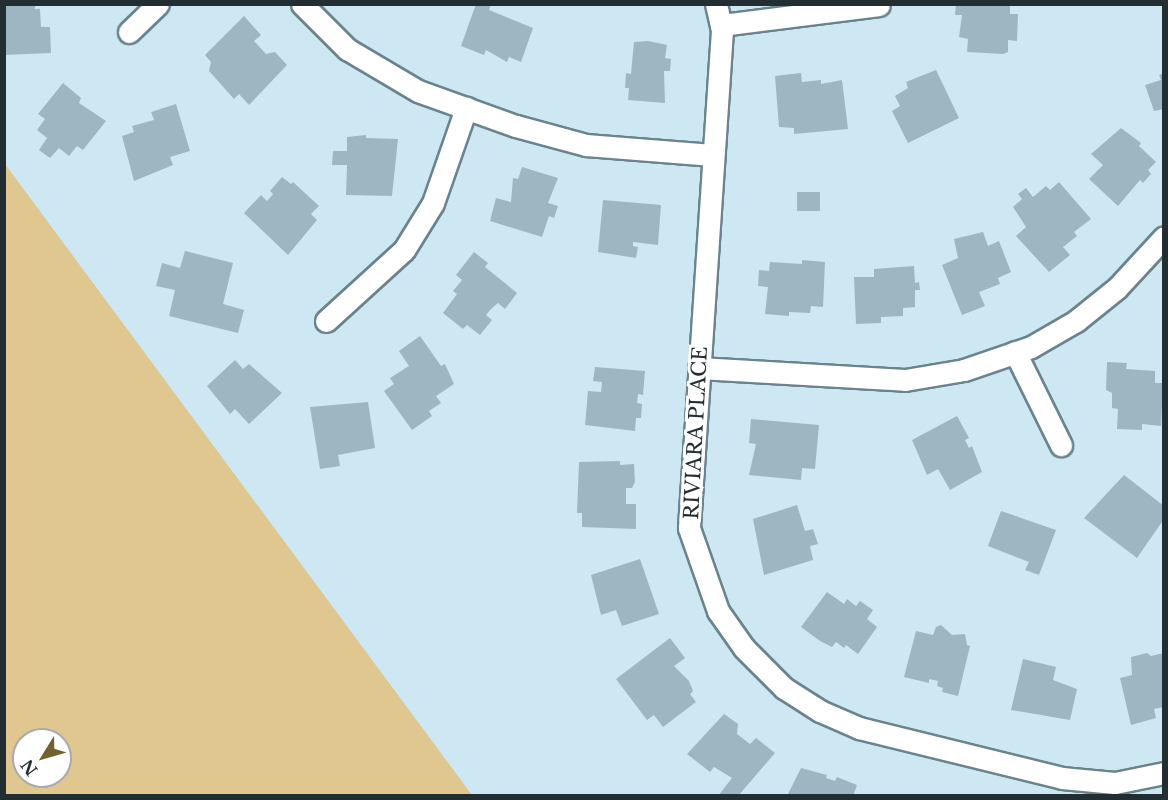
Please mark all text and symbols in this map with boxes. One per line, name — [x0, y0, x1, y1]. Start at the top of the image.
street label: RIVIARA PLACE — [679, 345, 713, 521]
north arrow — [12, 728, 72, 788]
text: N — [17, 756, 42, 780]

